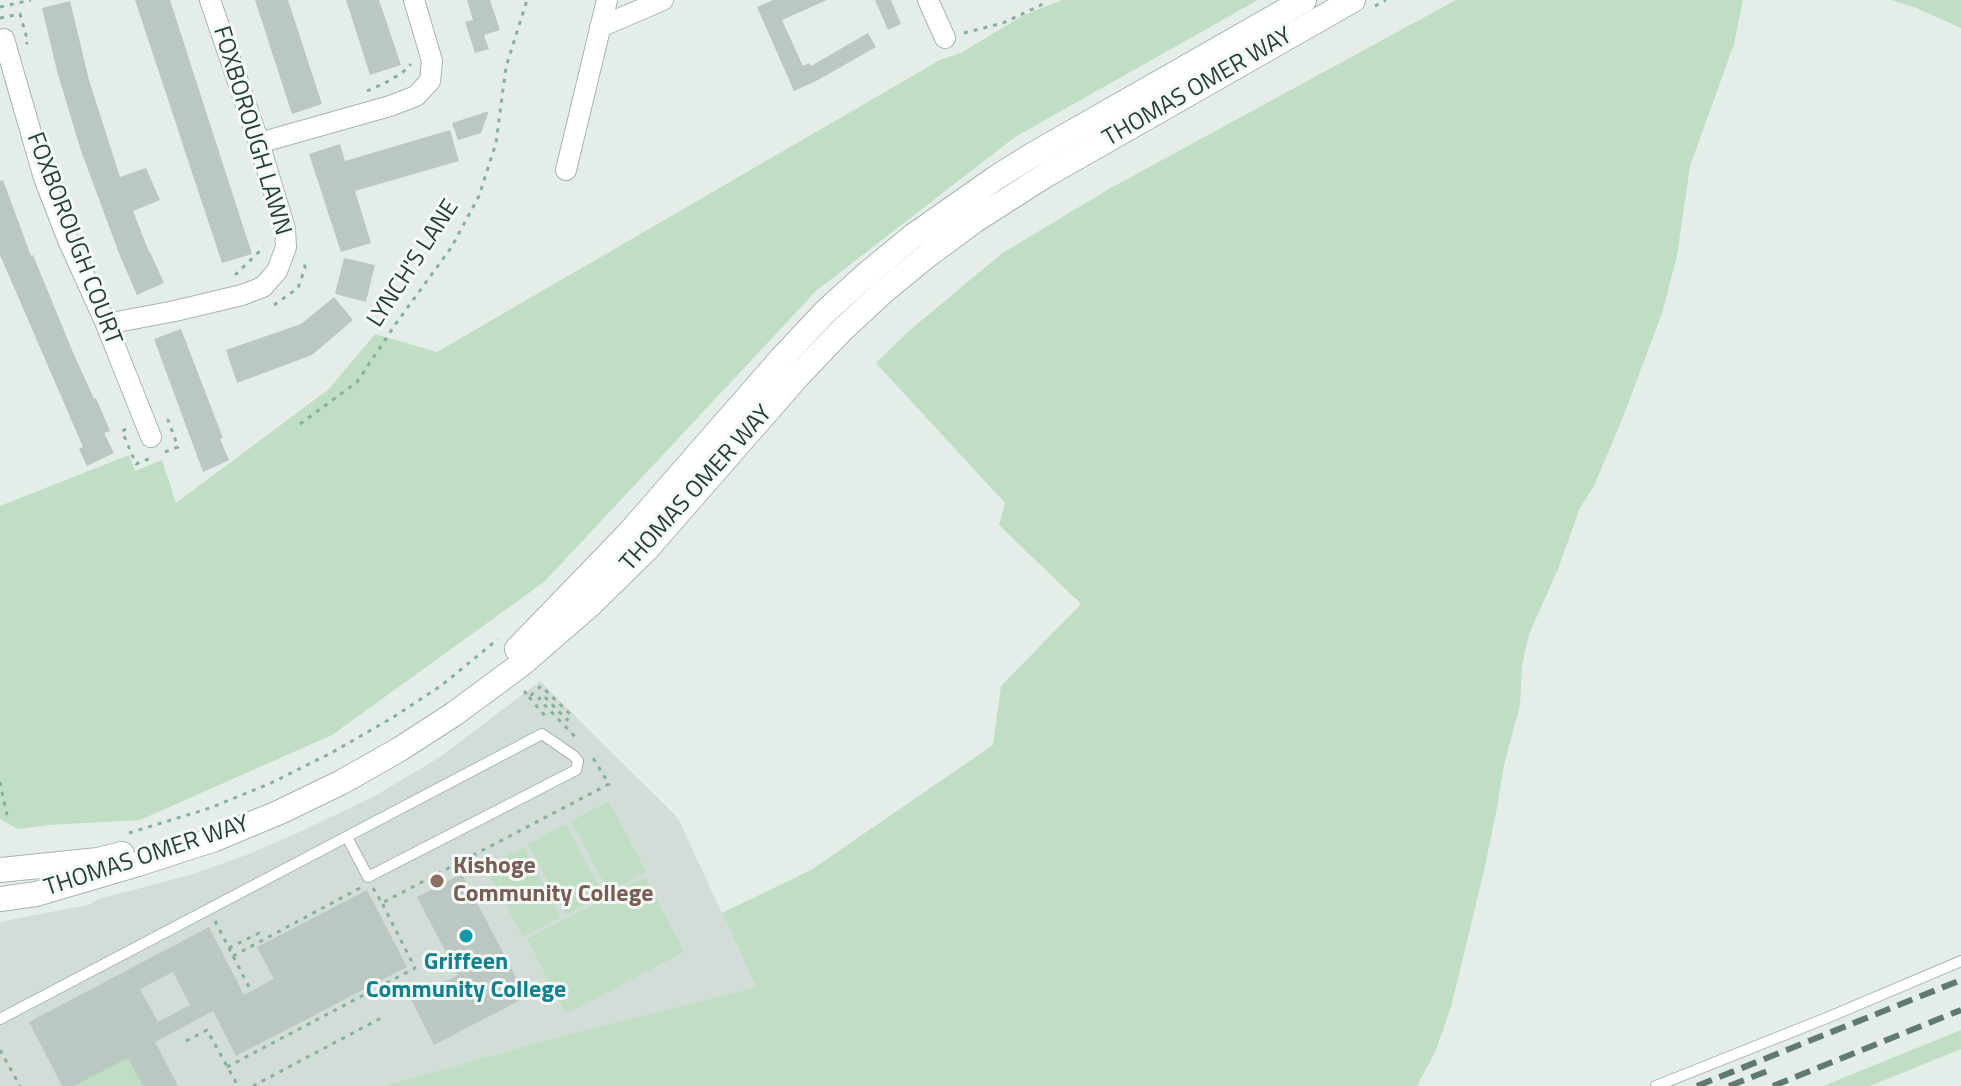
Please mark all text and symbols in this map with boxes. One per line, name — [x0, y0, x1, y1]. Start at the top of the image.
street label: THOMAS OMER WAY — [1098, 22, 1298, 154]
street label: FOXBOROUGH LAWN — [206, 23, 296, 239]
street label: FOXBOROUGH COURT — [19, 129, 127, 349]
street label: LYNCH'S LANE — [362, 195, 466, 333]
street label: THOMAS OMER WAY — [615, 400, 779, 578]
street label: THOMAS OMER WAY — [41, 810, 253, 904]
place label: Kishoge Community College — [453, 853, 653, 909]
marker: Kishoge Community College — [428, 872, 446, 890]
marker: Griffeen Community College — [457, 927, 475, 945]
place label: Griffeen Community College — [366, 949, 566, 1005]

